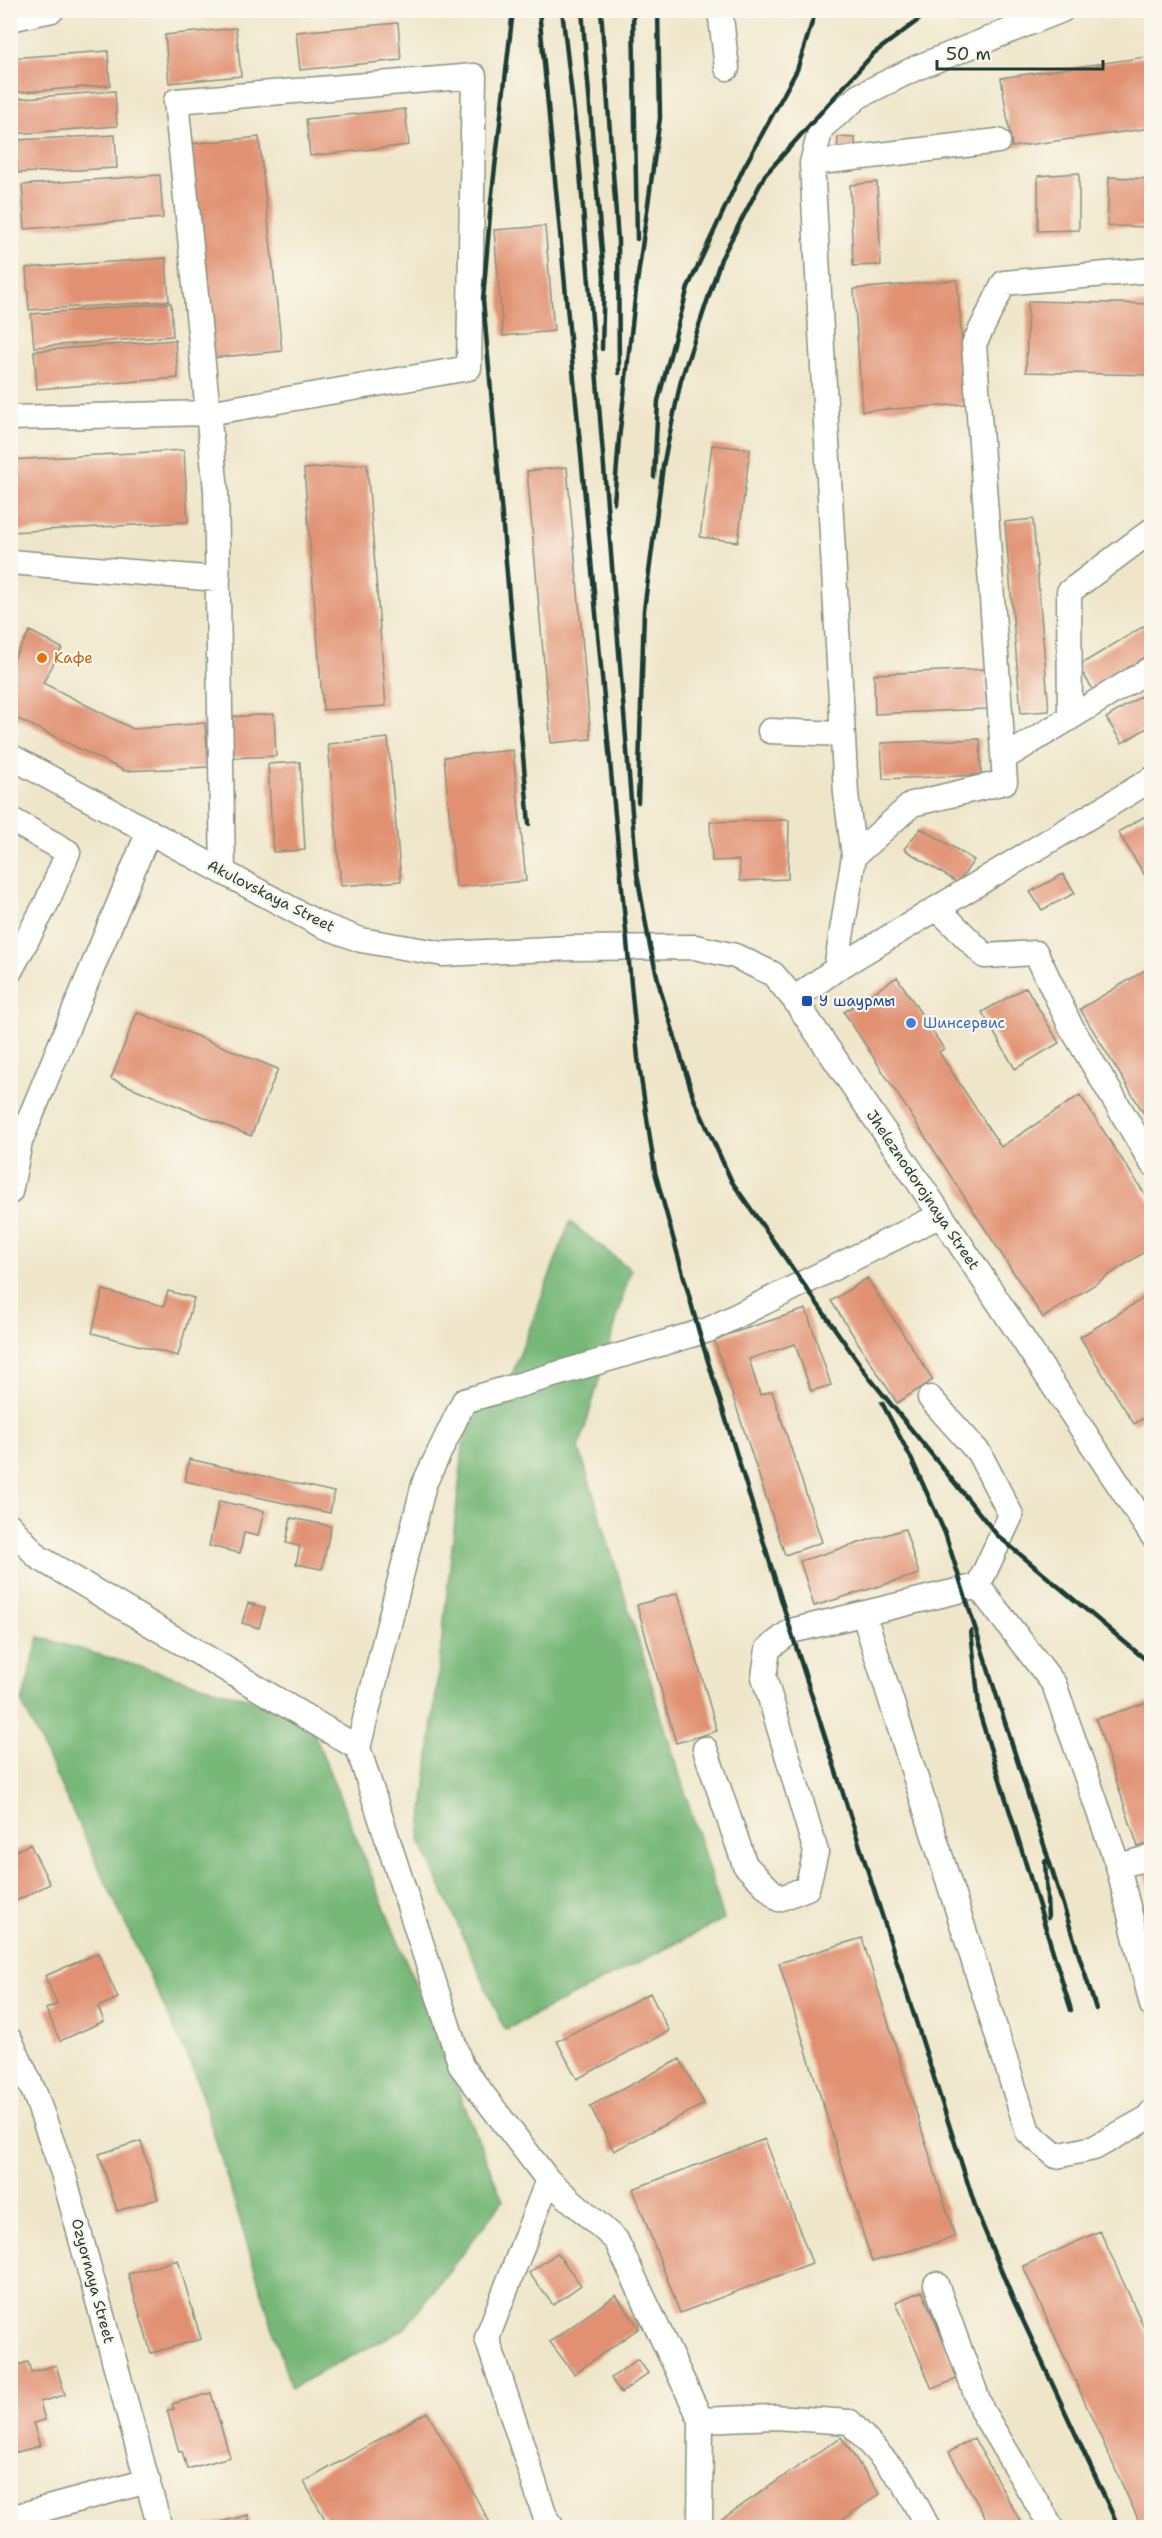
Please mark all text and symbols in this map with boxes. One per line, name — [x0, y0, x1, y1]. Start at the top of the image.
scale bar — [937, 33, 1104, 71]
text: 50 m — [946, 42, 991, 66]
place label: Кафе — [54, 648, 93, 668]
marker: Кафе — [35, 651, 49, 665]
street label: Akulovskaya Street — [204, 855, 338, 937]
place label: У шаурмы — [819, 991, 895, 1011]
marker: У шаурмы — [800, 994, 814, 1008]
place label: Шинсервис — [923, 1013, 1005, 1033]
marker: Шинсервис — [904, 1016, 918, 1030]
street label: Jheleznodorojnaya Street — [862, 1106, 984, 1274]
street label: Ozyornaya Street — [67, 2216, 119, 2346]

